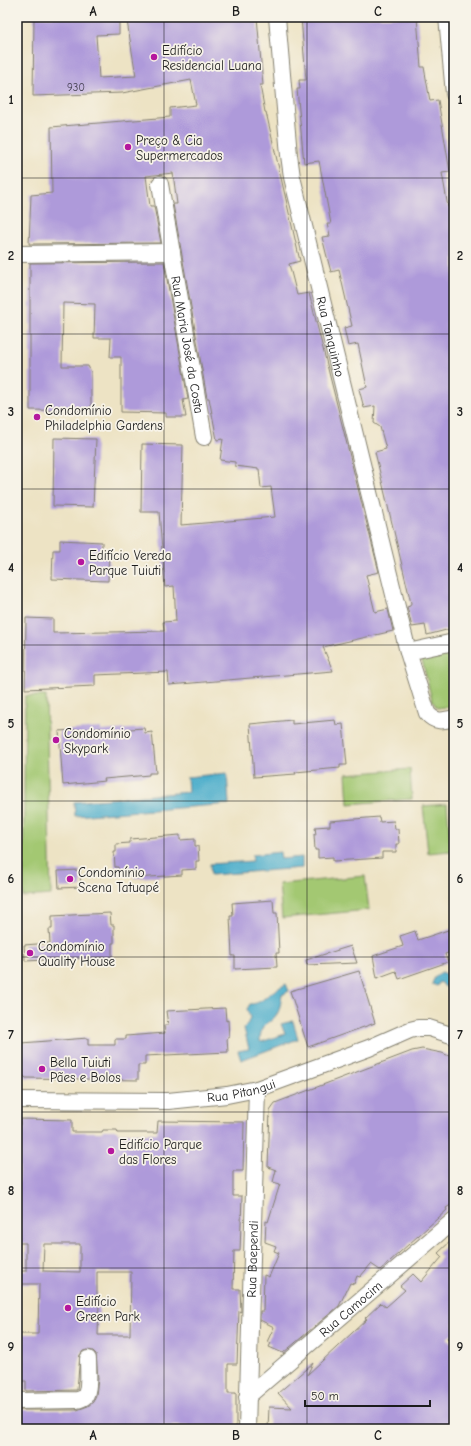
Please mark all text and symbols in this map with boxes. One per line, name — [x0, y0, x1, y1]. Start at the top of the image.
text: A — [89, 4, 97, 19]
text: B — [232, 4, 240, 19]
text: C — [374, 4, 382, 19]
place label: Edifício Residencial Luana — [162, 43, 262, 73]
marker: Edifício Residencial Luana — [149, 52, 159, 62]
house number: 930 — [67, 81, 85, 94]
text: 1 — [8, 92, 14, 107]
text: 1 — [457, 92, 463, 107]
place label: Preço & Cia Supermercados — [136, 133, 223, 163]
marker: Preço & Cia Supermercados — [123, 142, 133, 152]
text: 2 — [8, 248, 14, 263]
text: 2 — [457, 248, 463, 263]
street label: Rua Maria José da Costa — [168, 275, 207, 415]
street label: Rua Tanquinho — [313, 295, 348, 379]
place label: Condomínio Philadelphia Gardens — [45, 403, 163, 433]
text: 3 — [8, 404, 14, 419]
text: 3 — [457, 404, 463, 419]
marker: Condomínio Philadelphia Gardens — [32, 412, 42, 422]
place label: Edifício Vereda Parque Tuiuti — [89, 548, 171, 578]
marker: Edifício Vereda Parque Tuiuti — [76, 557, 86, 567]
text: 4 — [8, 560, 14, 575]
text: 4 — [457, 560, 463, 575]
text: 5 — [8, 716, 15, 731]
text: 5 — [457, 716, 464, 731]
place label: Condomínio Skypark — [64, 726, 131, 756]
marker: Condomínio Skypark — [51, 735, 61, 745]
place label: Condomínio Scena Tatuapé — [78, 865, 159, 895]
text: 6 — [8, 871, 15, 886]
text: 6 — [457, 871, 464, 886]
marker: Condomínio Scena Tatuapé — [65, 874, 75, 884]
place label: Condomínio Quality House — [38, 939, 116, 969]
marker: Condomínio Quality House — [25, 948, 35, 958]
text: 7 — [8, 1027, 14, 1042]
text: 7 — [457, 1027, 463, 1042]
place label: Bella Tuiuti Pães e Bolos — [50, 1055, 121, 1085]
marker: Bella Tuiuti Pães e Bolos — [37, 1064, 47, 1074]
street label: Rua Pitangui — [206, 1076, 277, 1105]
place label: Edifício Parque das Flores — [119, 1137, 202, 1167]
marker: Edifício Parque das Flores — [106, 1146, 116, 1156]
text: 8 — [8, 1183, 14, 1198]
text: 8 — [457, 1183, 463, 1198]
street label: Rua Baependi — [244, 1220, 261, 1298]
street label: Rua Camocim — [316, 1278, 385, 1340]
place label: Edifício Green Park — [76, 1294, 140, 1324]
marker: Edifício Green Park — [63, 1303, 73, 1313]
text: 9 — [8, 1339, 15, 1354]
text: 9 — [457, 1339, 464, 1354]
scale bar — [305, 1382, 430, 1408]
text: 50 m — [311, 1389, 339, 1403]
text: A — [89, 1428, 97, 1443]
text: B — [232, 1428, 240, 1443]
text: C — [374, 1428, 382, 1443]

